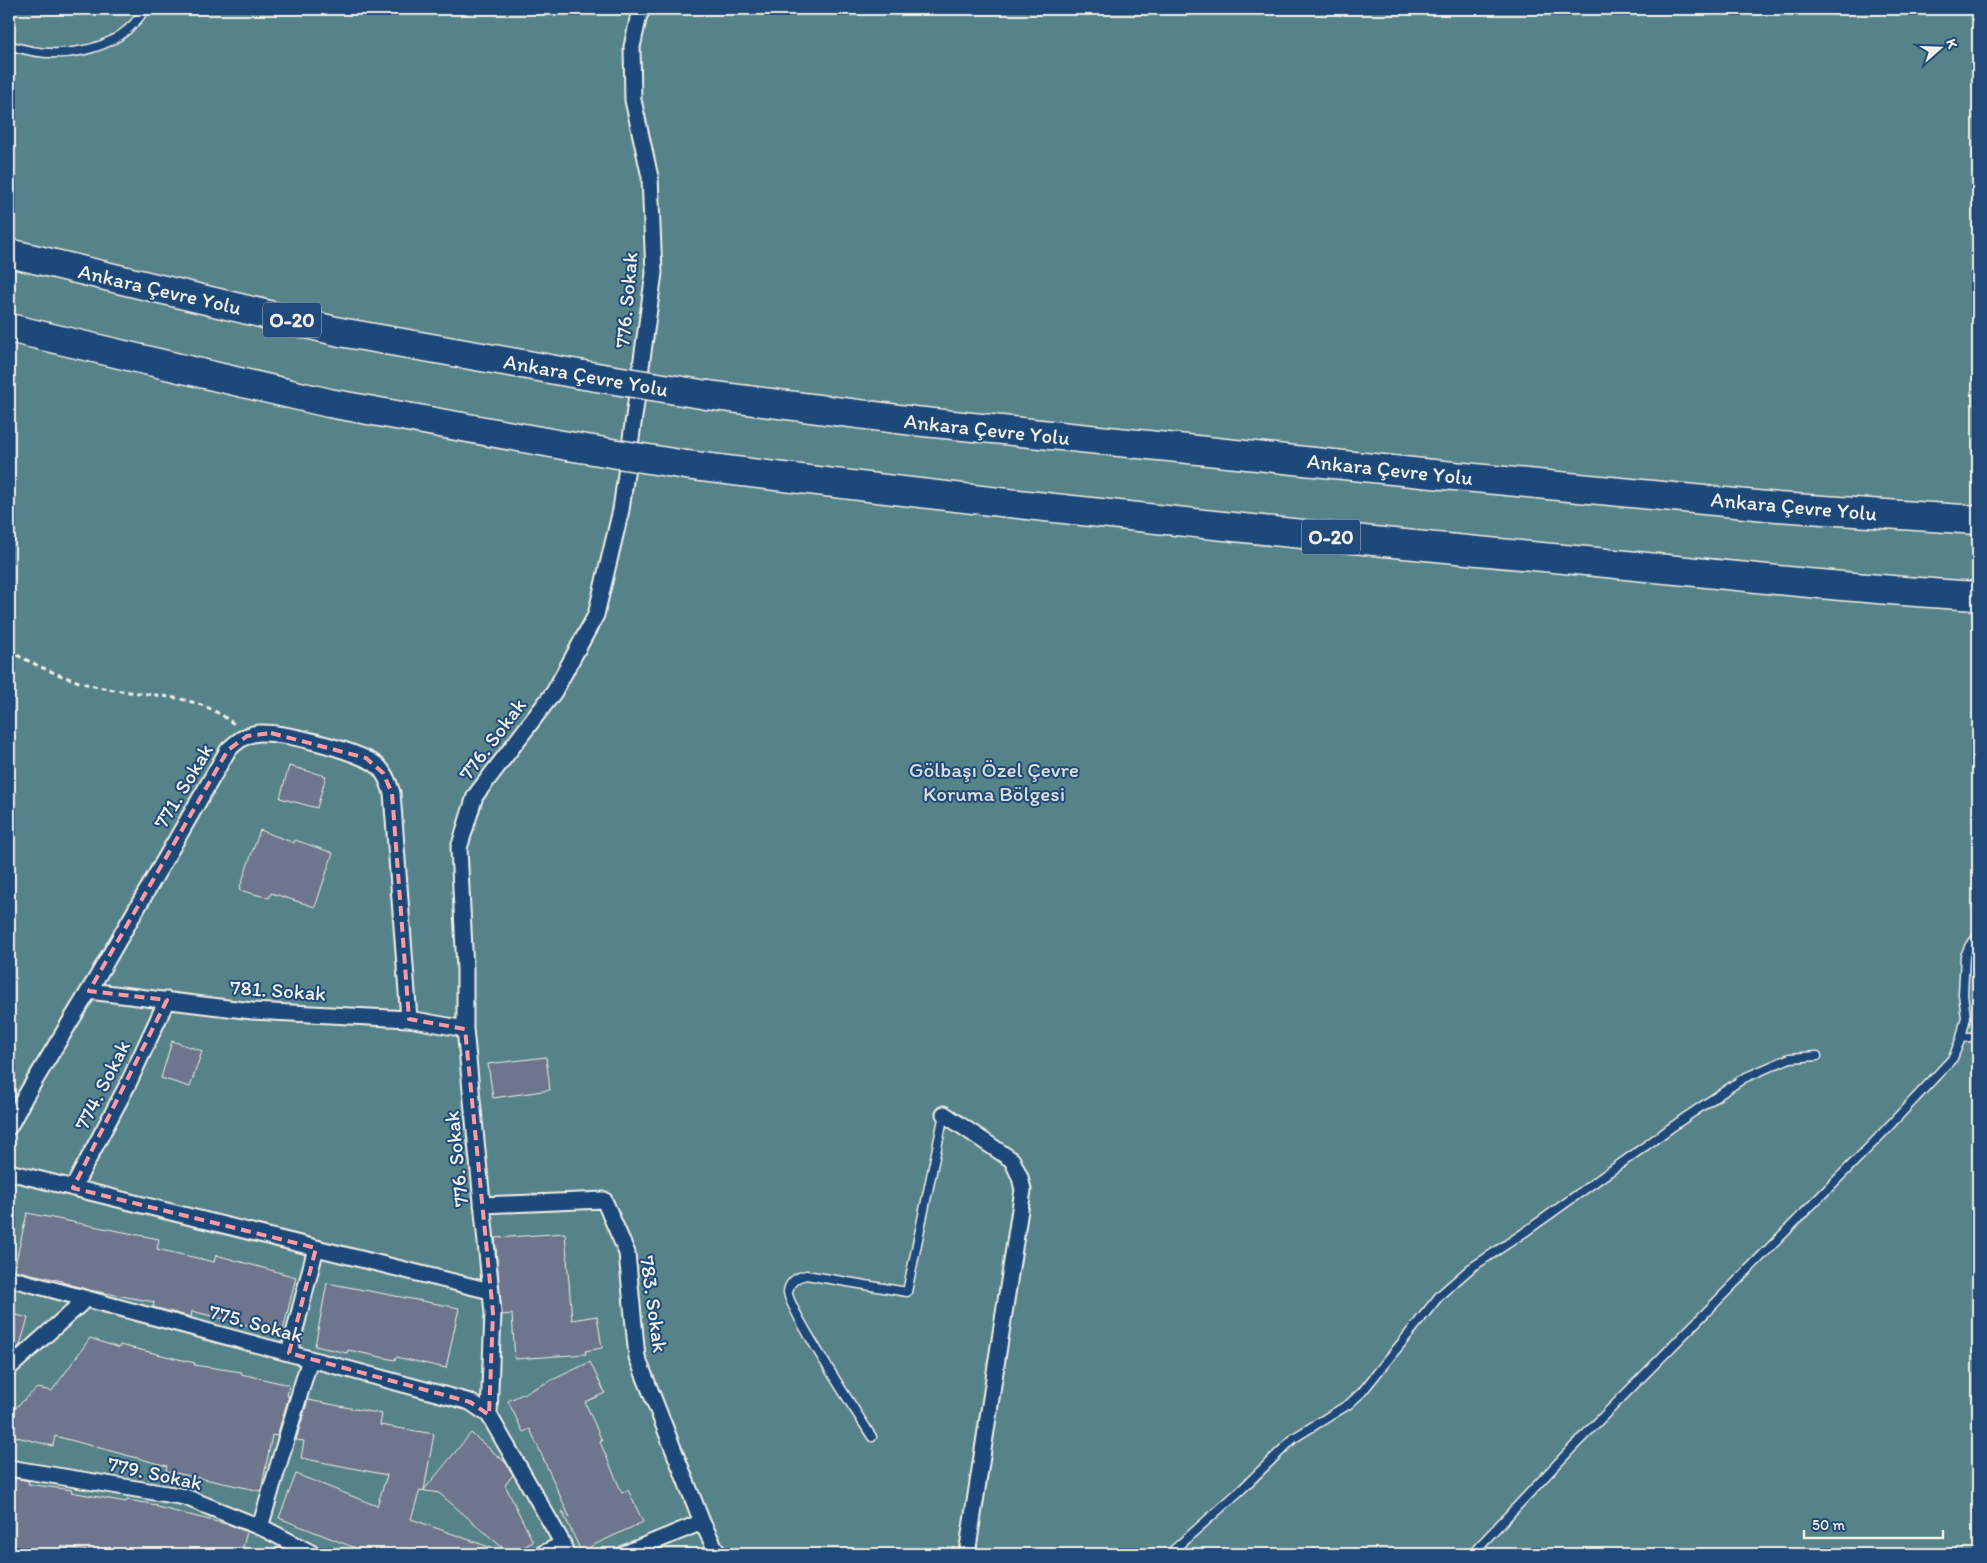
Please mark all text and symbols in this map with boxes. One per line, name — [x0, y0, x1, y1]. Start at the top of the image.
north arrow — [1914, 22, 1964, 72]
text: K — [1942, 37, 1962, 52]
street label: 776. Sokak — [609, 251, 643, 349]
street label: Ankara Çevre Yolu — [76, 258, 244, 320]
road number: O-20 — [263, 302, 321, 338]
street label: Ankara Çevre Yolu — [502, 348, 671, 402]
street label: Ankara Çevre Yolu — [903, 408, 1071, 450]
street label: Ankara Çevre Yolu — [1306, 448, 1474, 490]
street label: Ankara Çevre Yolu — [1710, 486, 1878, 526]
road number: O-20 — [1302, 520, 1360, 554]
street label: 776. Sokak — [453, 693, 531, 785]
street label: 771. Sokak — [148, 739, 218, 833]
park label: Gölbaşı Özel Çevre Koruma Bölgesi — [909, 757, 1079, 806]
street label: 781. Sokak — [229, 974, 327, 1006]
street label: 774. Sokak — [69, 1035, 135, 1134]
street label: 776. Sokak — [439, 1110, 473, 1208]
street label: 783. Sokak — [635, 1254, 673, 1354]
street label: 775. Sokak — [206, 1298, 306, 1348]
street label: 779. Sokak — [105, 1451, 205, 1495]
scale bar — [1804, 1508, 1943, 1540]
text: 50 m — [1812, 1516, 1845, 1534]

